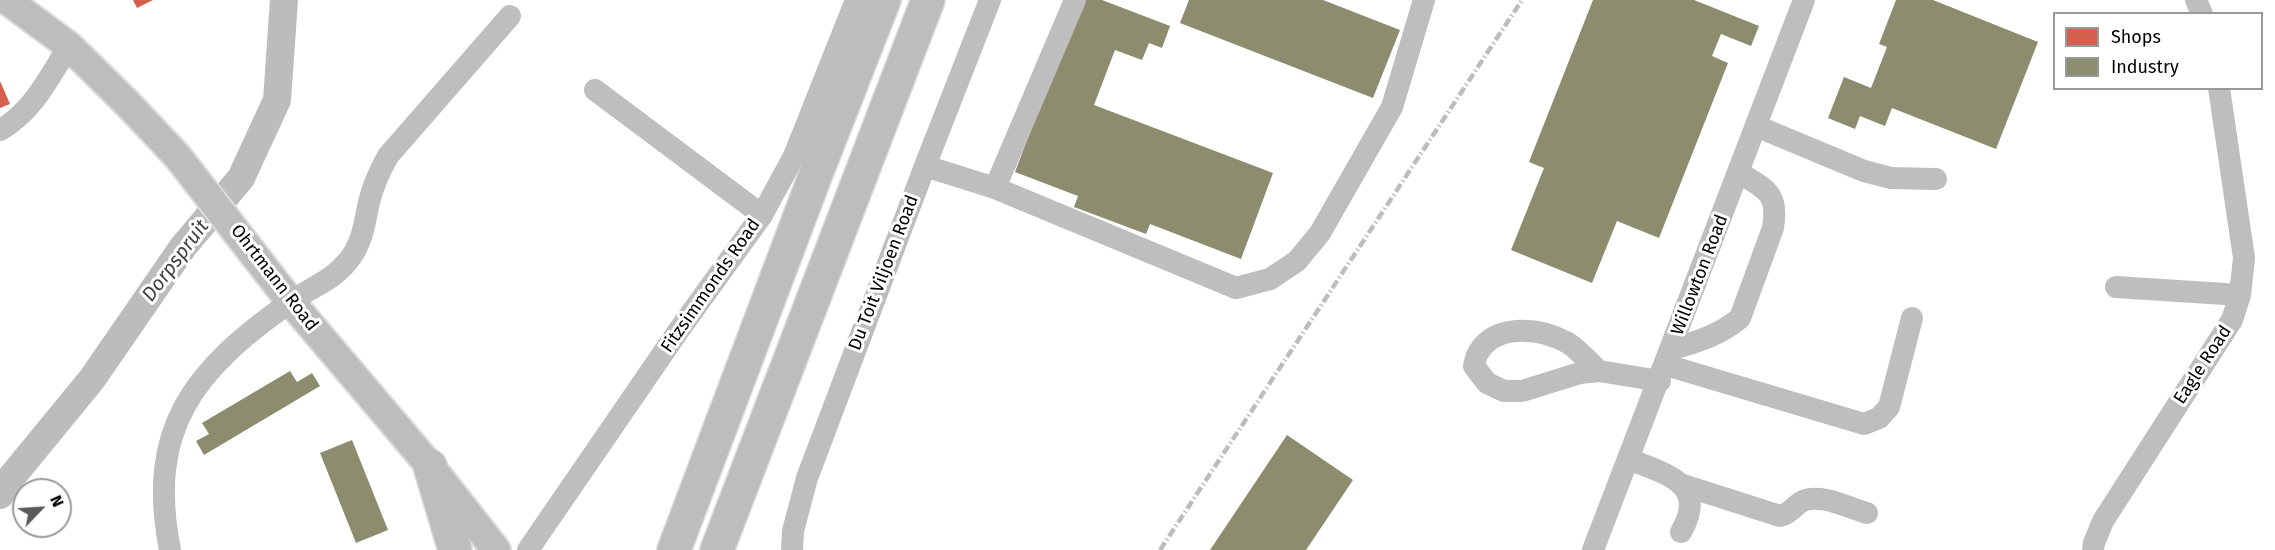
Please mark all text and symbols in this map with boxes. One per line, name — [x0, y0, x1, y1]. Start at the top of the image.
legend — [2053, 12, 2263, 90]
text: Shops — [2111, 26, 2161, 48]
text: Industry — [2111, 56, 2179, 78]
street label: Du Toit Viljoen Road — [844, 192, 924, 354]
street label: Willowton Road — [1667, 212, 1733, 338]
water label: Dorpspruit — [137, 215, 215, 307]
street label: Fitzsimmonds Road — [657, 215, 765, 357]
street label: Ohrtmann Road — [226, 221, 322, 335]
street label: Eagle Road — [2170, 322, 2236, 408]
north arrow — [12, 478, 72, 538]
text: N — [46, 492, 68, 510]

